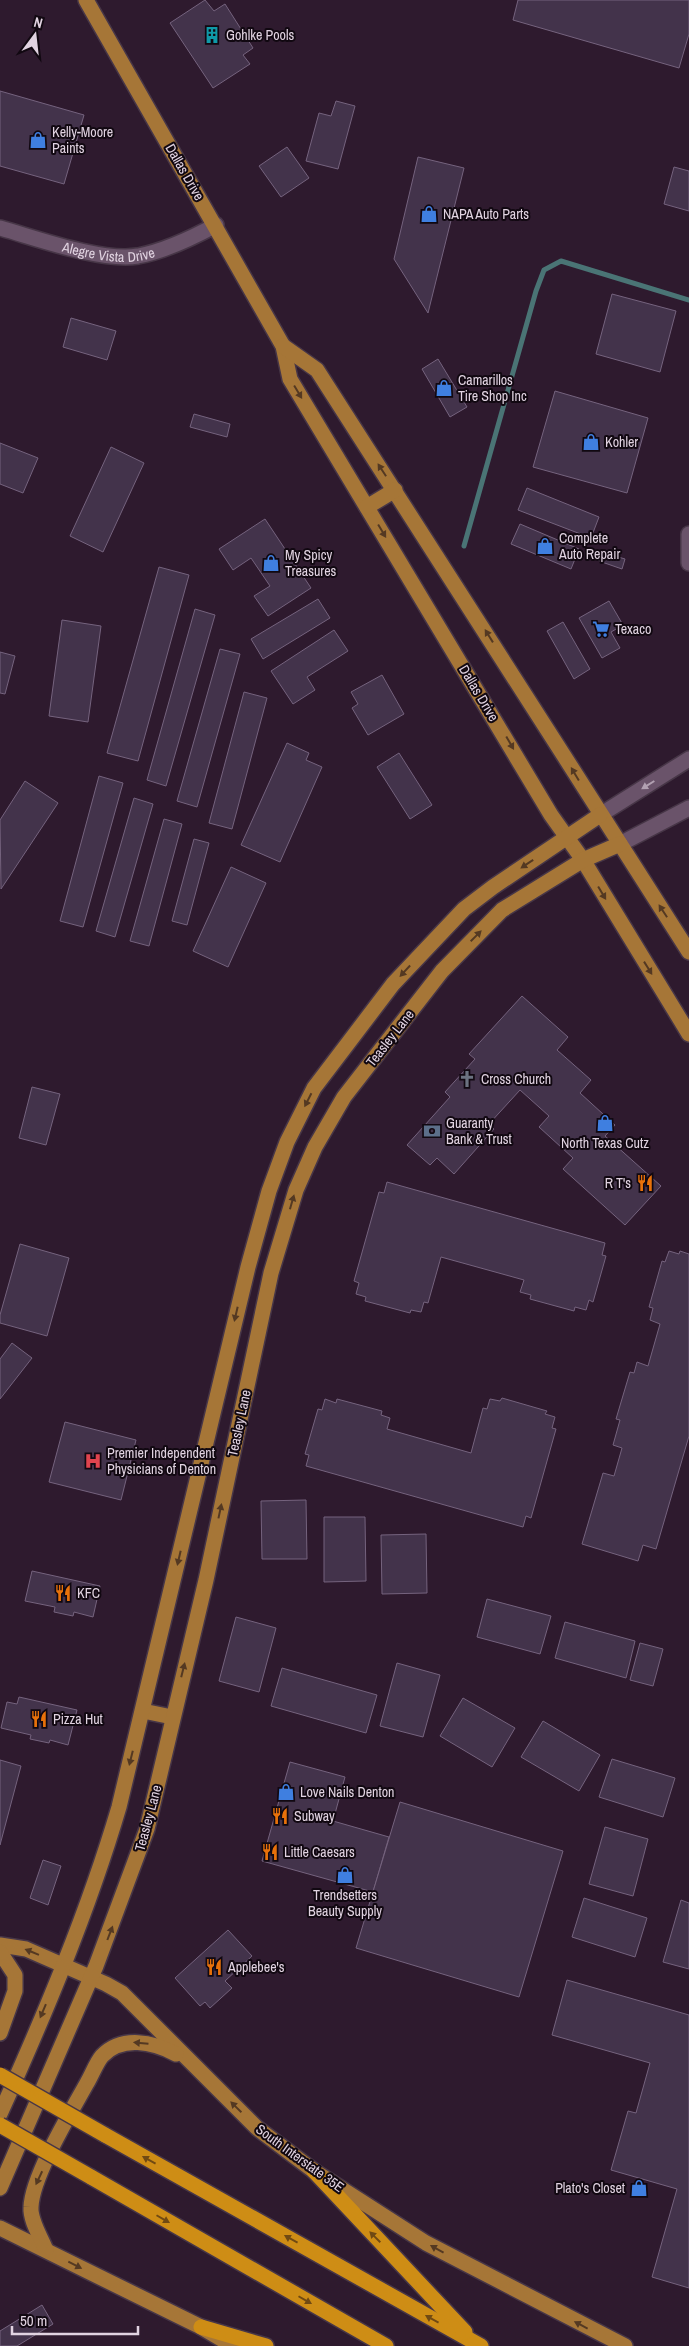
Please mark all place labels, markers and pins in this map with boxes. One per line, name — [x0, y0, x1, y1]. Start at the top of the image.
building icon: Gohlke Pools — [202, 25, 222, 45]
place label: Gohlke Pools — [226, 26, 295, 44]
place label: Kelly-Moore Paints — [52, 123, 113, 157]
shop icon: Kelly-Moore Paints — [28, 130, 48, 150]
shop icon: NAPA Auto Parts — [419, 204, 439, 224]
place label: NAPA Auto Parts — [443, 205, 529, 223]
place label: Camarillos Tire Shop Inc — [458, 371, 527, 405]
shop icon: Camarillos Tire Shop Inc — [434, 378, 454, 398]
shop icon: Kohler — [581, 432, 601, 452]
place label: Kohler — [605, 433, 638, 451]
place label: Complete Auto Repair — [558, 529, 620, 563]
shop icon: Complete Auto Repair — [535, 536, 555, 556]
place label: My Spicy Treasures — [285, 546, 337, 580]
shop icon: My Spicy Treasures — [261, 553, 281, 573]
supermarket icon: Texaco — [591, 619, 611, 639]
place label: Texaco — [615, 620, 651, 638]
church icon: Cross Church — [457, 1069, 477, 1089]
place label: Cross Church — [481, 1070, 551, 1088]
shop icon: North Texas Cutz — [595, 1113, 615, 1133]
place label: Guaranty Bank & Trust — [446, 1114, 512, 1148]
bank icon: Guaranty Bank & Trust — [422, 1121, 442, 1141]
place label: North Texas Cutz — [561, 1134, 649, 1152]
restaurant icon: R T's — [635, 1173, 655, 1193]
place label: R T's — [605, 1174, 631, 1192]
place label: Premier Independent Physicians of Denton — [107, 1444, 216, 1478]
hospital icon: Premier Independent Physicians of Denton — [83, 1451, 103, 1471]
restaurant icon: KFC — [53, 1583, 73, 1603]
place label: KFC — [77, 1584, 100, 1602]
restaurant icon: Pizza Hut — [29, 1709, 49, 1729]
place label: Pizza Hut — [53, 1710, 103, 1728]
shop icon: Love Nails Denton — [276, 1782, 296, 1802]
place label: Love Nails Denton — [300, 1783, 394, 1801]
restaurant icon: Subway — [270, 1806, 290, 1826]
place label: Subway — [294, 1807, 335, 1825]
restaurant icon: Little Caesars — [260, 1842, 280, 1862]
place label: Little Caesars — [284, 1843, 355, 1861]
shop icon: Trendsetters Beauty Supply — [335, 1865, 355, 1885]
place label: Trendsetters Beauty Supply — [308, 1886, 382, 1920]
restaurant icon: Applebee's — [204, 1957, 224, 1977]
place label: Applebee's — [227, 1958, 285, 1976]
shop icon: Plato's Closet — [629, 2178, 649, 2198]
place label: Plato's Closet — [555, 2179, 625, 2197]

